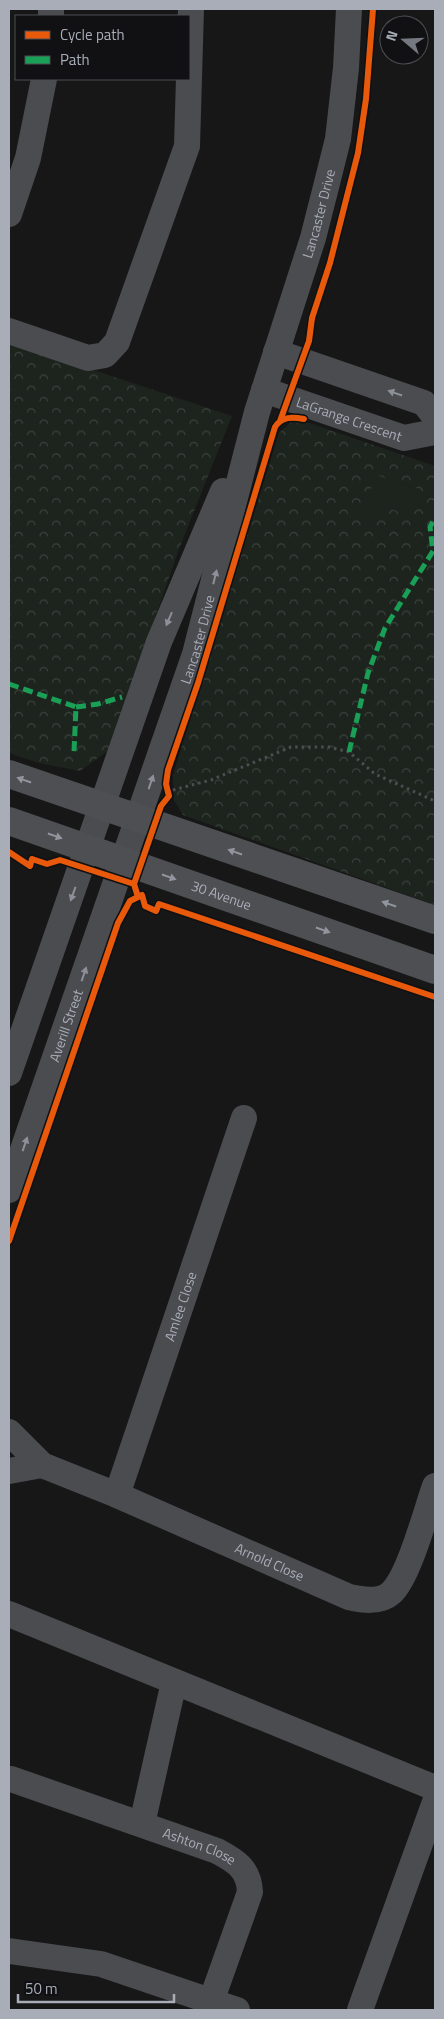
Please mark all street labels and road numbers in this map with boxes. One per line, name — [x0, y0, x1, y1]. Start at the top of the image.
street label: Lancaster Drive — [296, 167, 340, 261]
street label: LaGrange Crescent — [294, 391, 405, 447]
street label: Lancaster Drive — [174, 593, 220, 687]
street label: 30 Avenue — [189, 875, 255, 915]
street label: Averill Street — [43, 986, 88, 1065]
street label: Amlee Close — [159, 1269, 202, 1344]
street label: Arnold Close — [232, 1537, 308, 1586]
street label: Ashton Close — [160, 1822, 241, 1870]

